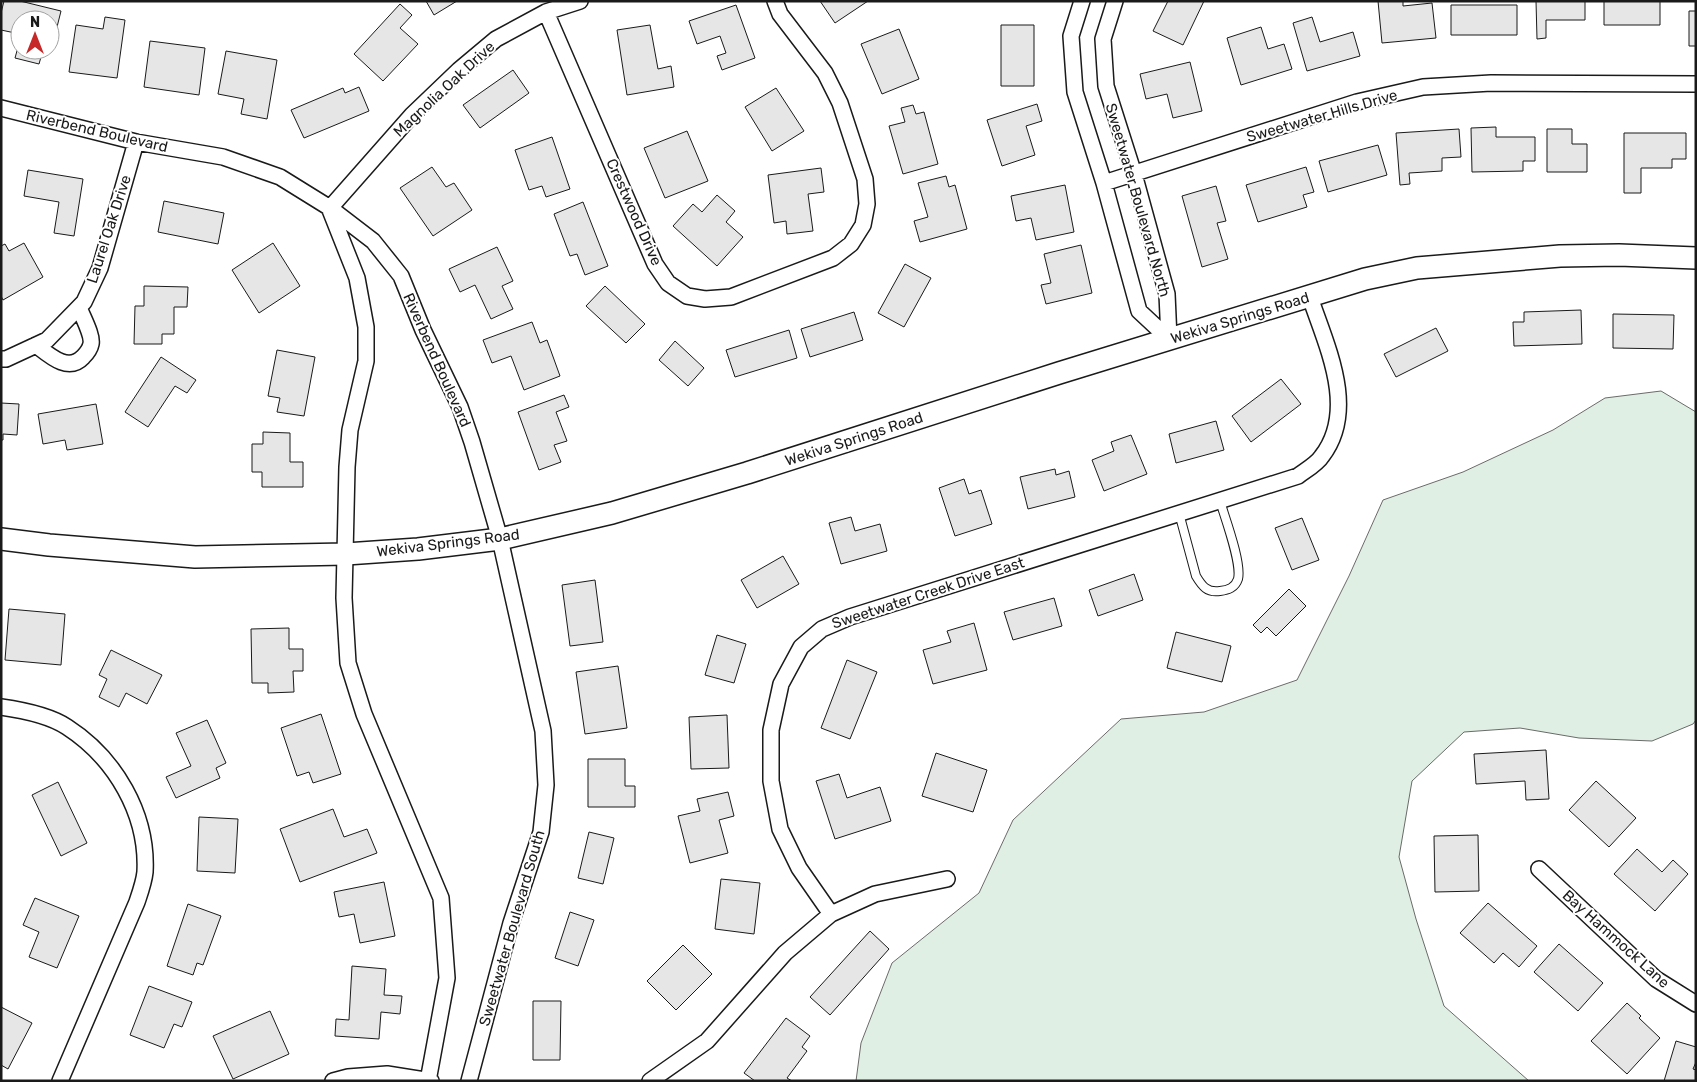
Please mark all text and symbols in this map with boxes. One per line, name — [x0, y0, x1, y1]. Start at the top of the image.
north arrow — [10, 10, 60, 60]
text: N — [30, 14, 40, 31]
street label: Magnolia Oak Drive — [390, 37, 498, 141]
street label: Sweetwater Hills Drive — [1244, 86, 1400, 146]
street label: Sweetwater Boulevard North — [1102, 101, 1174, 299]
street label: Riverbend Boulevard — [24, 106, 170, 156]
street label: Crestwood Drive — [602, 156, 666, 268]
street label: Laurel Oak Drive — [83, 173, 135, 285]
street label: Wekiva Springs Road — [1169, 288, 1311, 348]
street label: Riverbend Boulevard — [399, 290, 475, 430]
street label: Wekiva Springs Road — [783, 408, 925, 470]
street label: Wekiva Springs Road — [375, 525, 521, 561]
street label: Sweetwater Creek Drive East — [829, 553, 1027, 633]
street label: Sweetwater Boulevard South — [475, 828, 549, 1028]
street label: Bay Hammock Lane — [1559, 886, 1673, 992]

